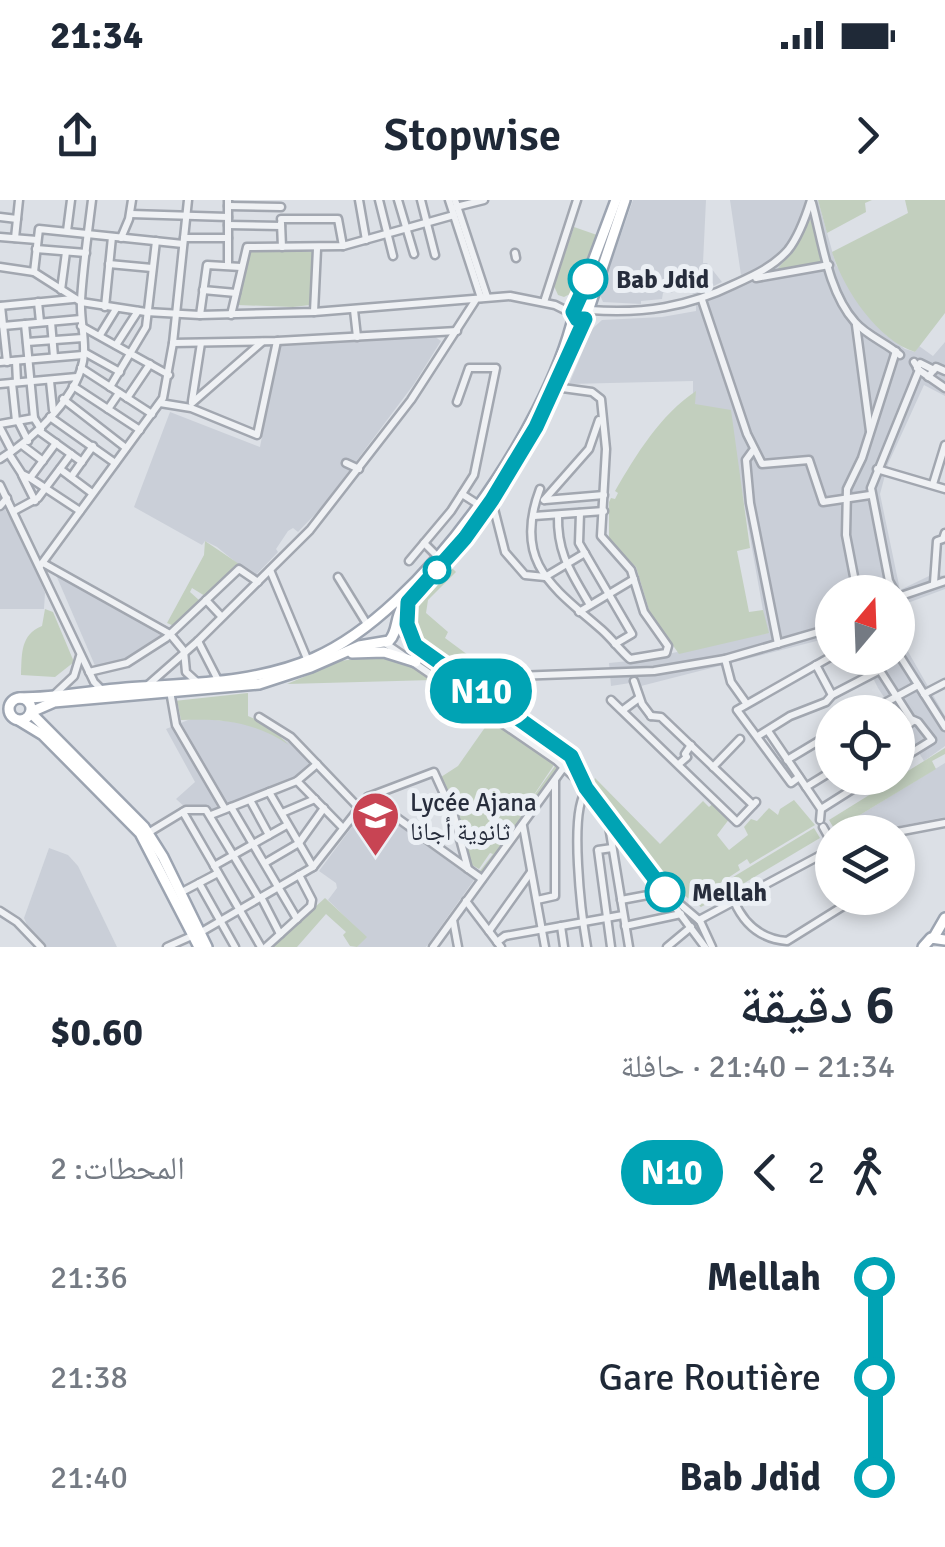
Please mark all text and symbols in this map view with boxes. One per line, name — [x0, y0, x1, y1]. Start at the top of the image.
text: 21:34 — [50, 12, 143, 59]
icon: share — [50, 108, 105, 163]
text: Stopwise — [384, 108, 561, 163]
icon: forward — [840, 108, 895, 163]
marker: Bab Jdid — [569, 260, 607, 298]
place label: Bab Jdid — [616, 264, 709, 295]
unlabelled marker — [424, 557, 450, 583]
north arrow — [815, 575, 915, 675]
map controls — [815, 575, 915, 915]
line badge: N10 — [424, 658, 538, 724]
text: N10 — [450, 670, 512, 713]
button: locate — [815, 695, 915, 795]
place label: Lycée Ajana ثانوية أجانا — [410, 787, 537, 847]
school or university icon: Lycée Ajana ثانوية أجانا — [349, 790, 401, 858]
button: layers — [815, 815, 915, 915]
marker: Mellah — [646, 873, 684, 911]
place label: Mellah — [692, 877, 767, 908]
text: 6 دقيقة — [739, 971, 895, 1039]
text: $0.60 — [50, 1009, 143, 1056]
text: 21:34 – 21:40 · حافلة — [620, 1047, 895, 1086]
icon: back — [738, 1145, 793, 1200]
icon: walk — [840, 1145, 895, 1200]
text: المحطات: 2 — [50, 1149, 185, 1188]
text: N10 — [641, 1151, 703, 1194]
text: 2 — [808, 1153, 825, 1192]
text: Mellah — [707, 1254, 821, 1301]
text: 21:36 — [50, 1258, 128, 1297]
text: Gare Routière — [599, 1354, 821, 1401]
text: 21:38 — [50, 1358, 128, 1397]
text: Bab Jdid — [679, 1454, 821, 1501]
text: 21:40 — [50, 1458, 128, 1497]

